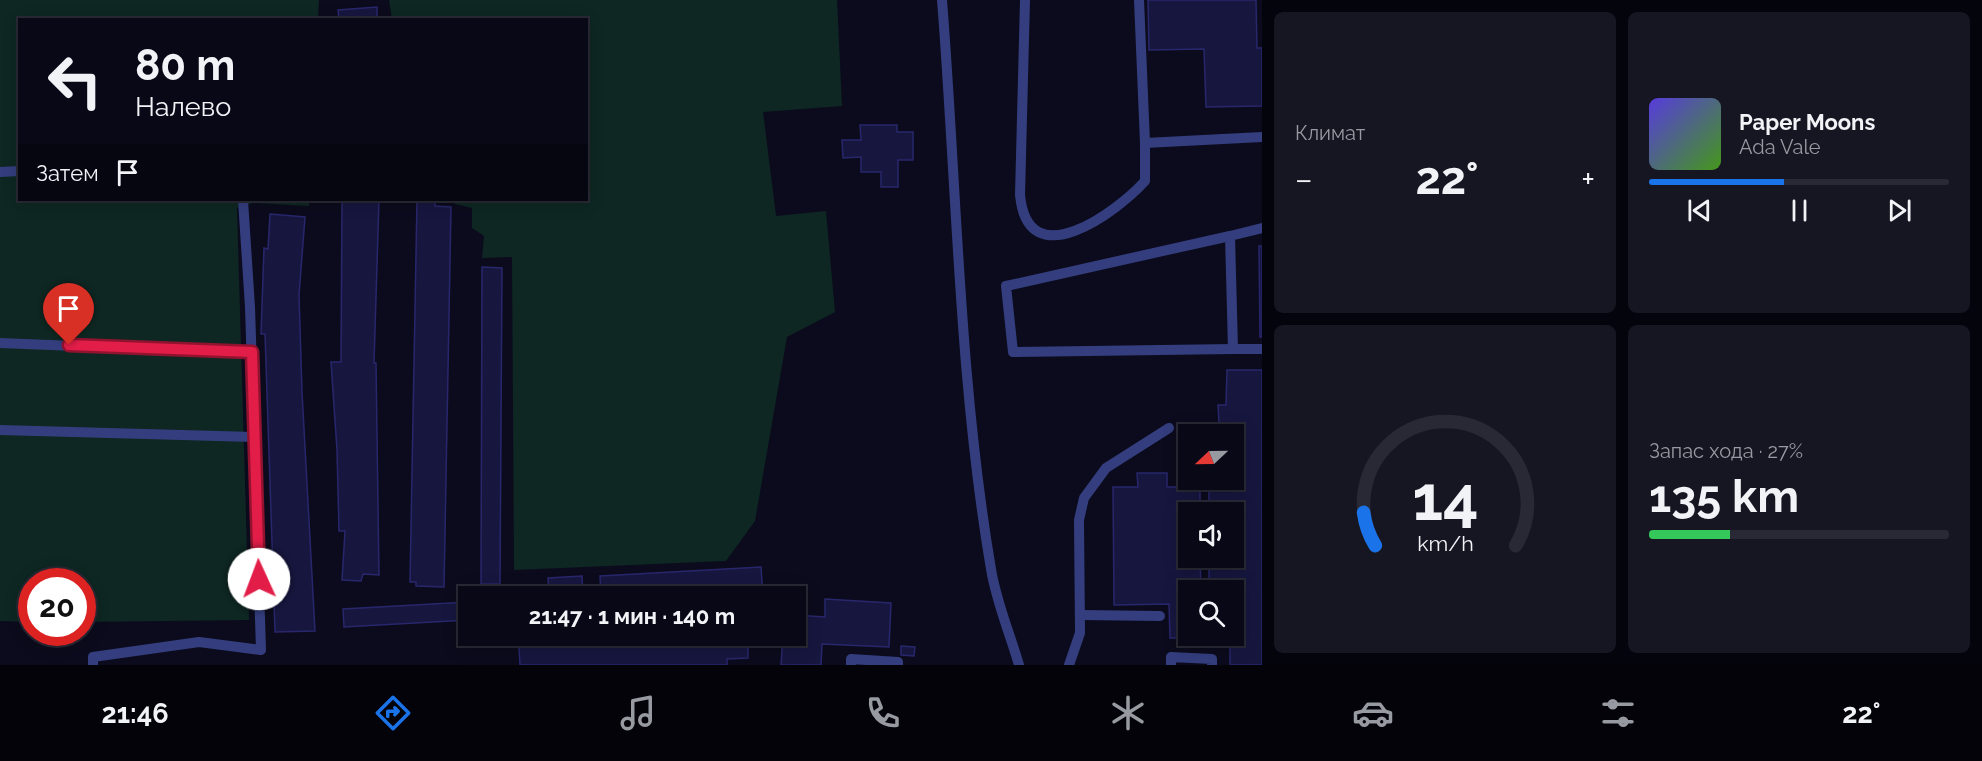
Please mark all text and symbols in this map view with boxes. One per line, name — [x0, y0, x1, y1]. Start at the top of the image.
text: 80 m — [135, 41, 235, 90]
icon: left — [36, 42, 114, 120]
text: Налево — [135, 91, 231, 122]
text: Paper Moons — [1739, 109, 1875, 135]
text: Климат — [1295, 121, 1365, 145]
text: Ada Vale — [1739, 135, 1821, 159]
text: 22° — [1415, 152, 1479, 205]
icon: arrive — [111, 156, 144, 189]
text: Затем — [36, 160, 99, 186]
text: − — [1295, 160, 1313, 199]
text: + — [1581, 160, 1595, 199]
icon: previous — [1683, 194, 1716, 227]
icon: pause — [1783, 194, 1816, 227]
icon: next — [1883, 194, 1916, 227]
pin — [43, 283, 94, 345]
icon: arrive — [52, 292, 85, 325]
north arrow — [1178, 424, 1244, 490]
map controls — [1178, 424, 1244, 646]
text: Запас хода · 27% — [1649, 439, 1803, 463]
text: 14 — [1412, 461, 1478, 535]
text: 135 km — [1649, 470, 1799, 523]
button: sound — [1178, 502, 1244, 568]
text: km/h — [1417, 531, 1473, 556]
position arrow — [227, 547, 291, 611]
speed limit sign: 20 — [18, 568, 96, 646]
button: search — [1178, 580, 1244, 646]
text: 21:47 · 1 мин · 140 m — [529, 603, 735, 629]
icon: directions — [372, 692, 414, 734]
icon: music — [617, 692, 659, 734]
icon: phone — [862, 692, 904, 734]
icon: climate — [1107, 692, 1149, 734]
icon: car — [1352, 692, 1394, 734]
icon: filters — [1597, 692, 1639, 734]
text: 21:46 — [102, 698, 169, 729]
text: 22° — [1842, 698, 1880, 729]

